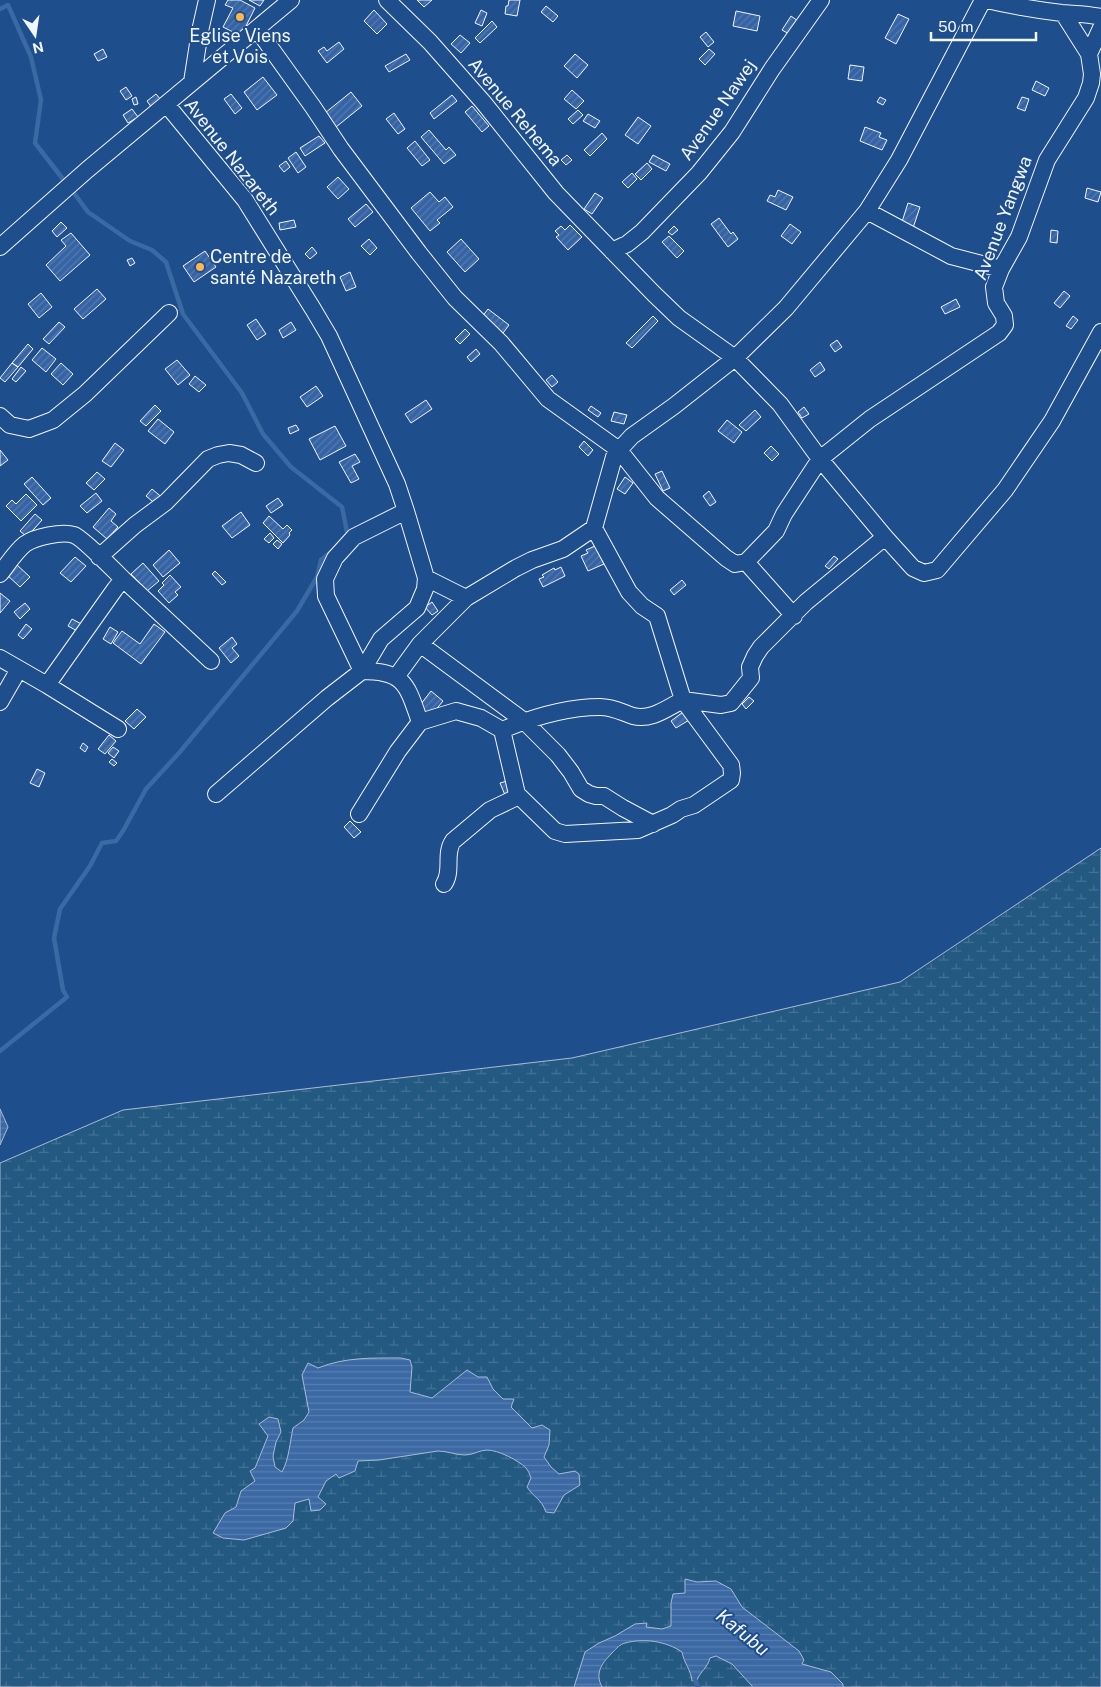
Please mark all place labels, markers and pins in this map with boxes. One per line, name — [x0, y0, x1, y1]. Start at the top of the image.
marker: Eglise Viens et Vois — [234, 11, 246, 23]
place label: Eglise Viens et Vois — [189, 25, 291, 67]
place label: Centre de santé Nazareth — [210, 246, 337, 288]
marker: Centre de santé Nazareth — [194, 261, 206, 273]

